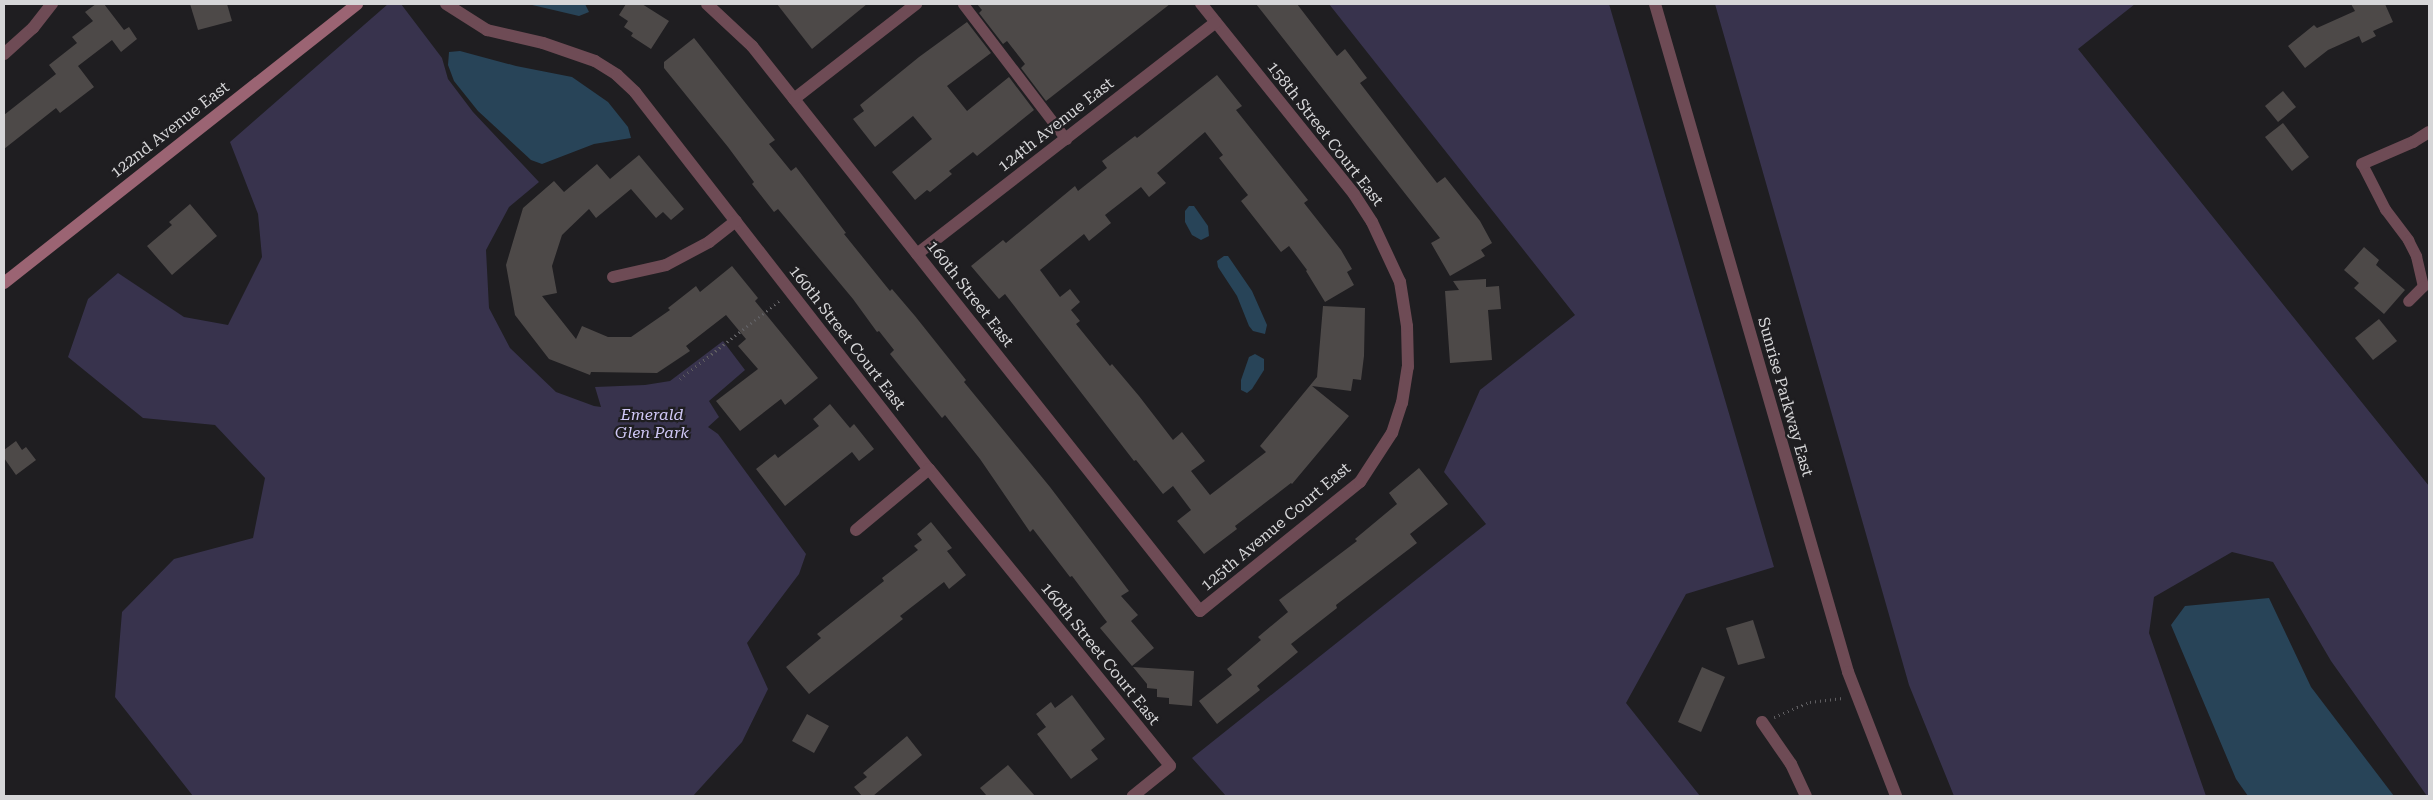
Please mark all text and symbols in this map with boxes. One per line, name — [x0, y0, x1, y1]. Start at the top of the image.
street label: 158th Street Court East — [1263, 58, 1387, 210]
street label: 124th Avenue East — [994, 74, 1118, 176]
street label: 122nd Avenue East — [107, 78, 233, 182]
street label: 160th Street East — [922, 237, 1018, 351]
street label: 160th Street Court East — [785, 262, 909, 414]
street label: Sunrise Parkway East — [1753, 315, 1817, 479]
park label: Emerald Glen Park — [615, 405, 689, 443]
street label: 125th Avenue Court East — [1197, 459, 1355, 595]
street label: 160th Street Court East — [1037, 579, 1163, 729]

